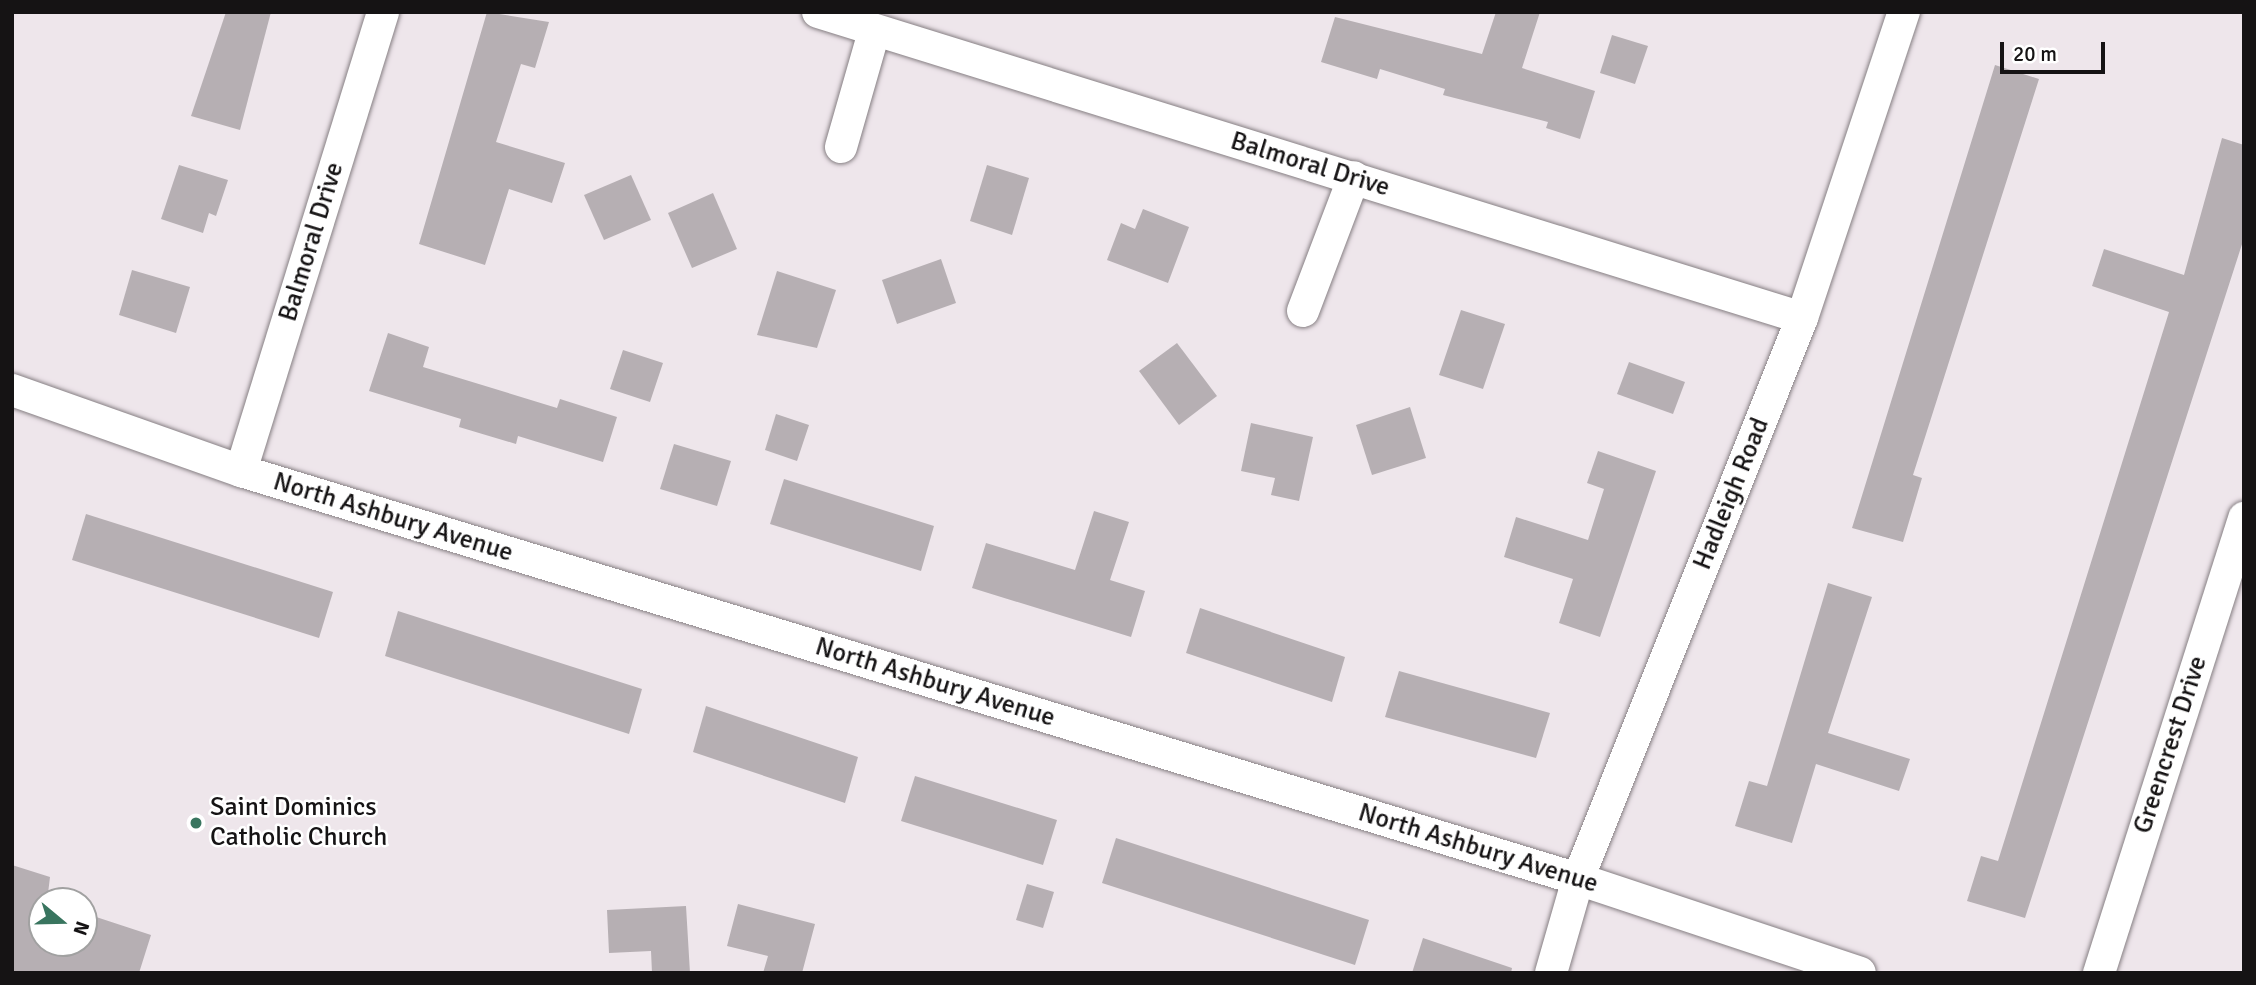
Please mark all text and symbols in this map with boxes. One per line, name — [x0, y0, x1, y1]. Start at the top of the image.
scale bar — [2004, 28, 2109, 72]
text: 20 m — [2013, 41, 2057, 67]
street label: Balmoral Drive — [1227, 126, 1393, 204]
street label: Balmoral Drive — [273, 159, 351, 325]
street label: Hadleigh Road — [1687, 413, 1777, 575]
street label: North Ashbury Avenue — [269, 467, 517, 569]
street label: North Ashbury Avenue — [811, 632, 1059, 734]
street label: Greencrest Drive — [2128, 652, 2214, 838]
place label: Saint Dominics Catholic Church — [210, 792, 387, 854]
street label: North Ashbury Avenue — [1354, 798, 1602, 900]
marker: Saint Dominics Catholic Church — [188, 815, 204, 831]
north arrow — [28, 887, 98, 957]
text: N — [67, 918, 94, 938]

